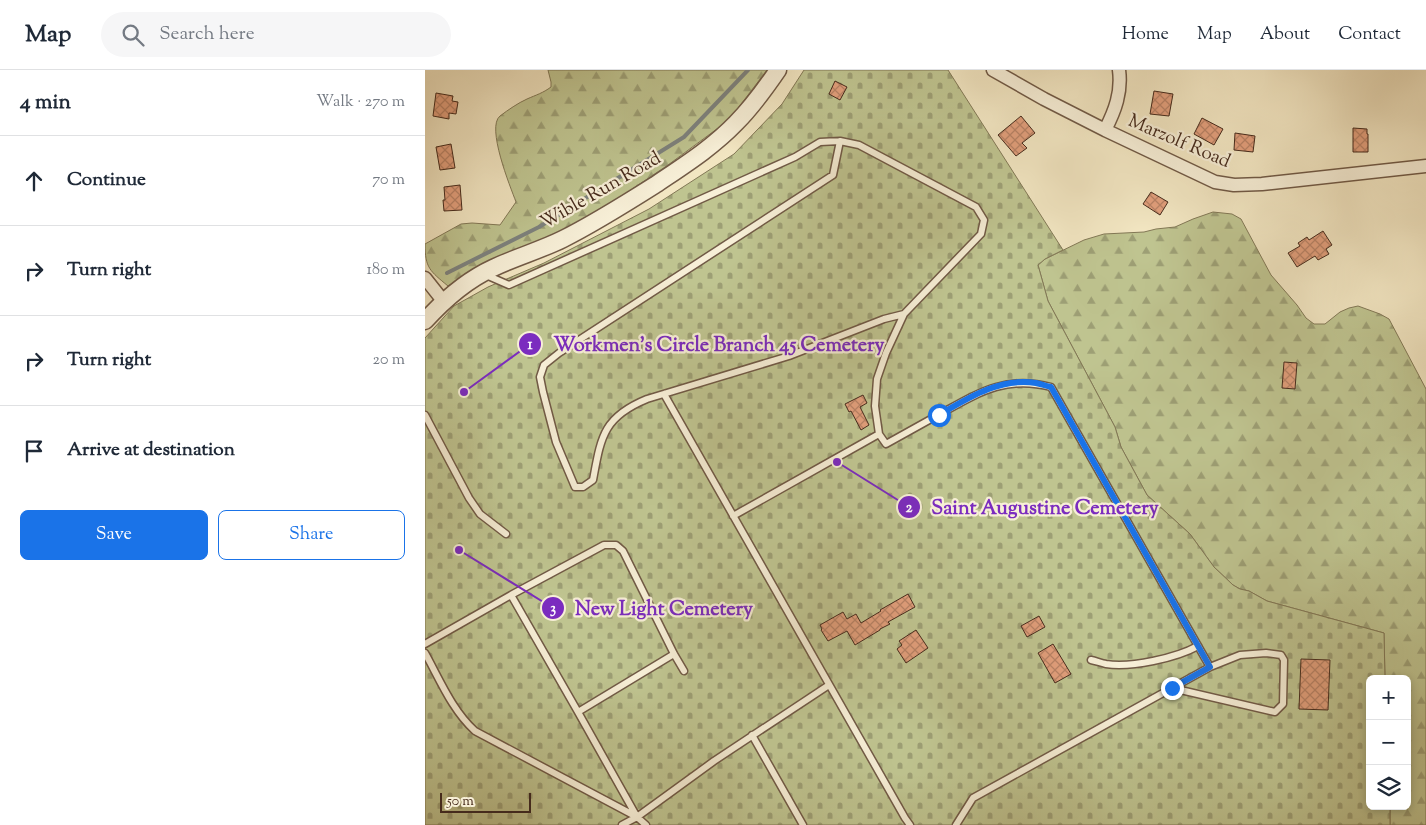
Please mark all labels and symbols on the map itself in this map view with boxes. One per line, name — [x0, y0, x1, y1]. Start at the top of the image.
street label: Marzolf Road — [1123, 108, 1235, 176]
street label: Wible Run Road — [536, 145, 667, 237]
callout: Workmen's Circle Branch 45 Cemetery — [518, 327, 894, 362]
text: Workmen's Circle Branch 45 Cemetery — [553, 332, 885, 361]
text: 1 — [527, 335, 533, 356]
route start — [928, 404, 951, 427]
callout: Saint Augustine Cemetery — [896, 490, 1169, 525]
text: Saint Augustine Cemetery — [931, 495, 1159, 524]
text: 2 — [905, 498, 913, 519]
callout: New Light Cemetery — [540, 590, 763, 625]
text: New Light Cemetery — [575, 596, 753, 625]
text: 3 — [550, 599, 556, 620]
route end — [1161, 677, 1184, 700]
scale bar — [440, 790, 531, 813]

